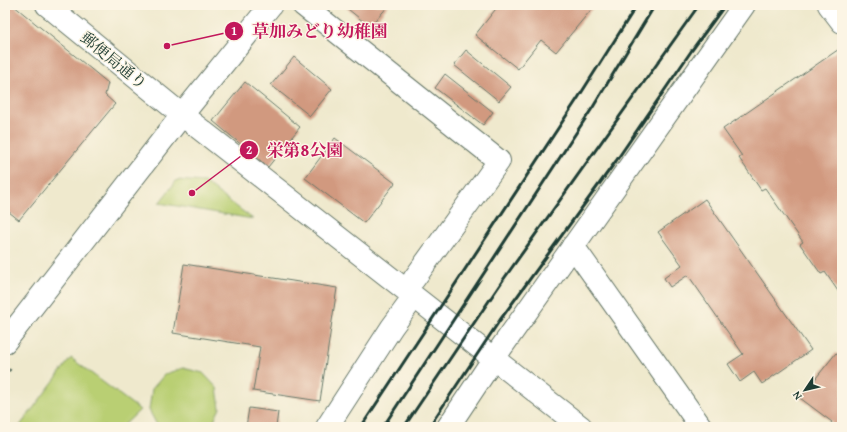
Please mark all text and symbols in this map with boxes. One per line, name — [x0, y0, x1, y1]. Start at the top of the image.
callout: 草加みどり幼稚園 — [224, 17, 396, 46]
text: 草加みどり幼稚園 — [252, 18, 388, 43]
text: 1 — [231, 22, 237, 39]
street label: 郵便局通り — [75, 25, 153, 95]
callout: 栄第8公園 — [239, 136, 352, 165]
text: 栄第8公園 — [267, 137, 343, 162]
text: 2 — [246, 141, 252, 158]
north arrow — [785, 370, 825, 410]
text: N — [788, 388, 805, 403]

